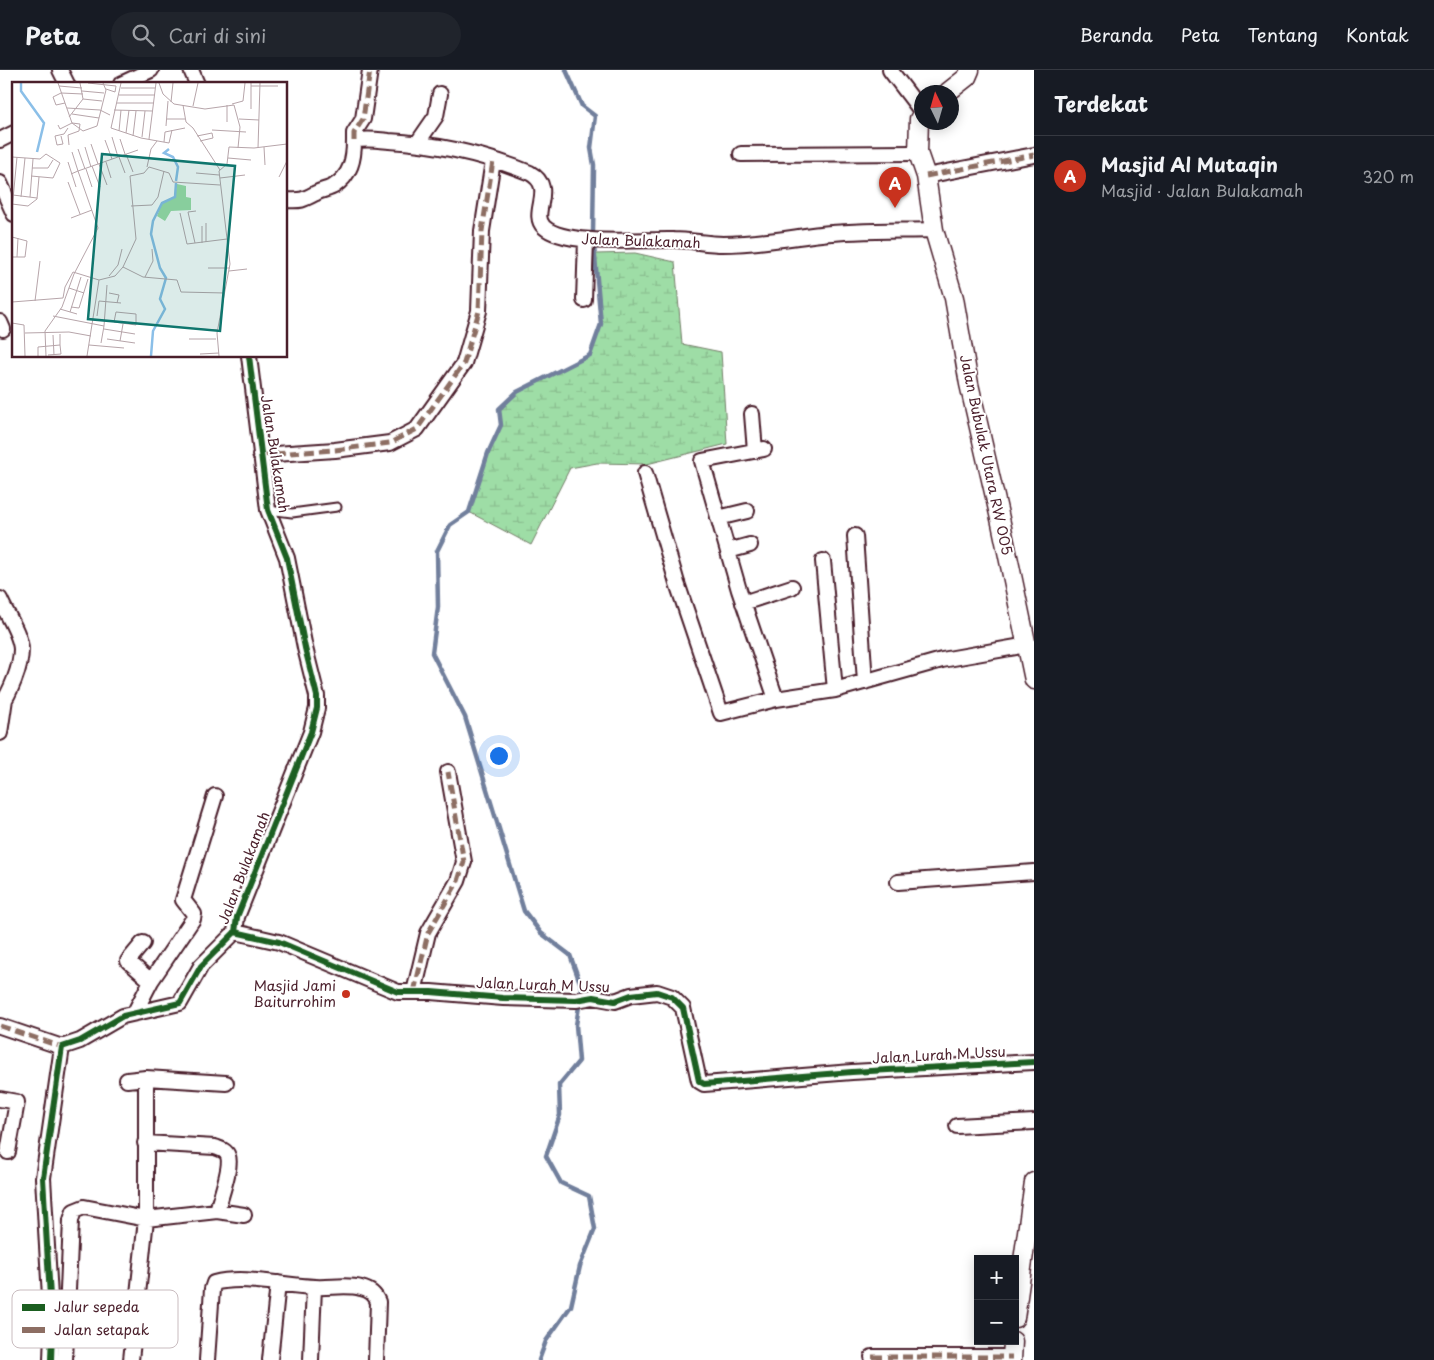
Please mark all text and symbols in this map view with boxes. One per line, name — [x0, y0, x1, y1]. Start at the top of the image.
search box — [111, 12, 461, 57]
text: Peta — [25, 17, 81, 53]
icon: search — [129, 21, 157, 49]
text: Cari di sini — [169, 21, 266, 49]
text: Beranda — [1080, 21, 1153, 48]
text: Peta — [1181, 21, 1219, 48]
text: Tentang — [1247, 21, 1318, 48]
text: Kontak — [1346, 21, 1409, 48]
inset map — [12, 82, 288, 358]
north arrow — [914, 85, 959, 130]
text: Terdekat — [1054, 87, 1148, 119]
text: Masjid Al Mutaqin — [1101, 150, 1278, 178]
text: A — [1064, 164, 1076, 188]
text: 320 m — [1363, 164, 1414, 188]
pin: A — [879, 167, 911, 208]
text: Masjid · Jalan Bulakamah — [1101, 178, 1303, 202]
street label: Jalan Bulakamah — [581, 228, 701, 253]
street label: Jalan Bubulak Utara RW 005 — [955, 353, 1018, 557]
street label: Jalan Bulakamah — [256, 394, 295, 514]
your location — [486, 743, 512, 769]
street label: Jalan Bulakamah — [212, 809, 275, 927]
street label: Jalan Lurah M Ussu — [476, 972, 610, 997]
place label: Masjid Jami Baiturrohim — [253, 975, 336, 1012]
marker: Masjid Jami Baiturrohim — [340, 988, 352, 1000]
street label: Jalan Lurah M Ussu — [872, 1041, 1006, 1068]
map controls — [974, 1255, 1019, 1345]
button: + — [974, 1255, 1019, 1300]
legend — [12, 1290, 178, 1348]
text: Jalur sepeda — [54, 1296, 140, 1317]
button: − — [974, 1300, 1019, 1345]
text: Jalan setapak — [54, 1319, 150, 1340]

